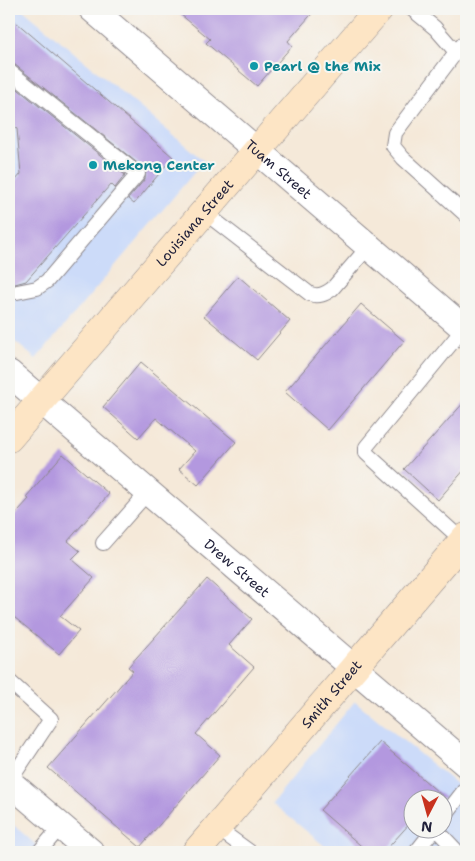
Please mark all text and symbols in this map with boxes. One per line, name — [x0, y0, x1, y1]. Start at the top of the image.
place label: Pearl @ the Mix — [264, 57, 381, 75]
marker: Pearl @ the Mix — [248, 60, 260, 72]
street label: Tuam Street — [242, 136, 316, 203]
place label: Mekong Center — [103, 156, 215, 174]
marker: Mekong Center — [87, 159, 99, 171]
street label: Louisiana Street — [152, 175, 237, 270]
street label: Drew Street — [200, 535, 274, 601]
street label: Smith Street — [297, 656, 366, 732]
north arrow — [402, 788, 452, 838]
text: N — [420, 817, 433, 836]

